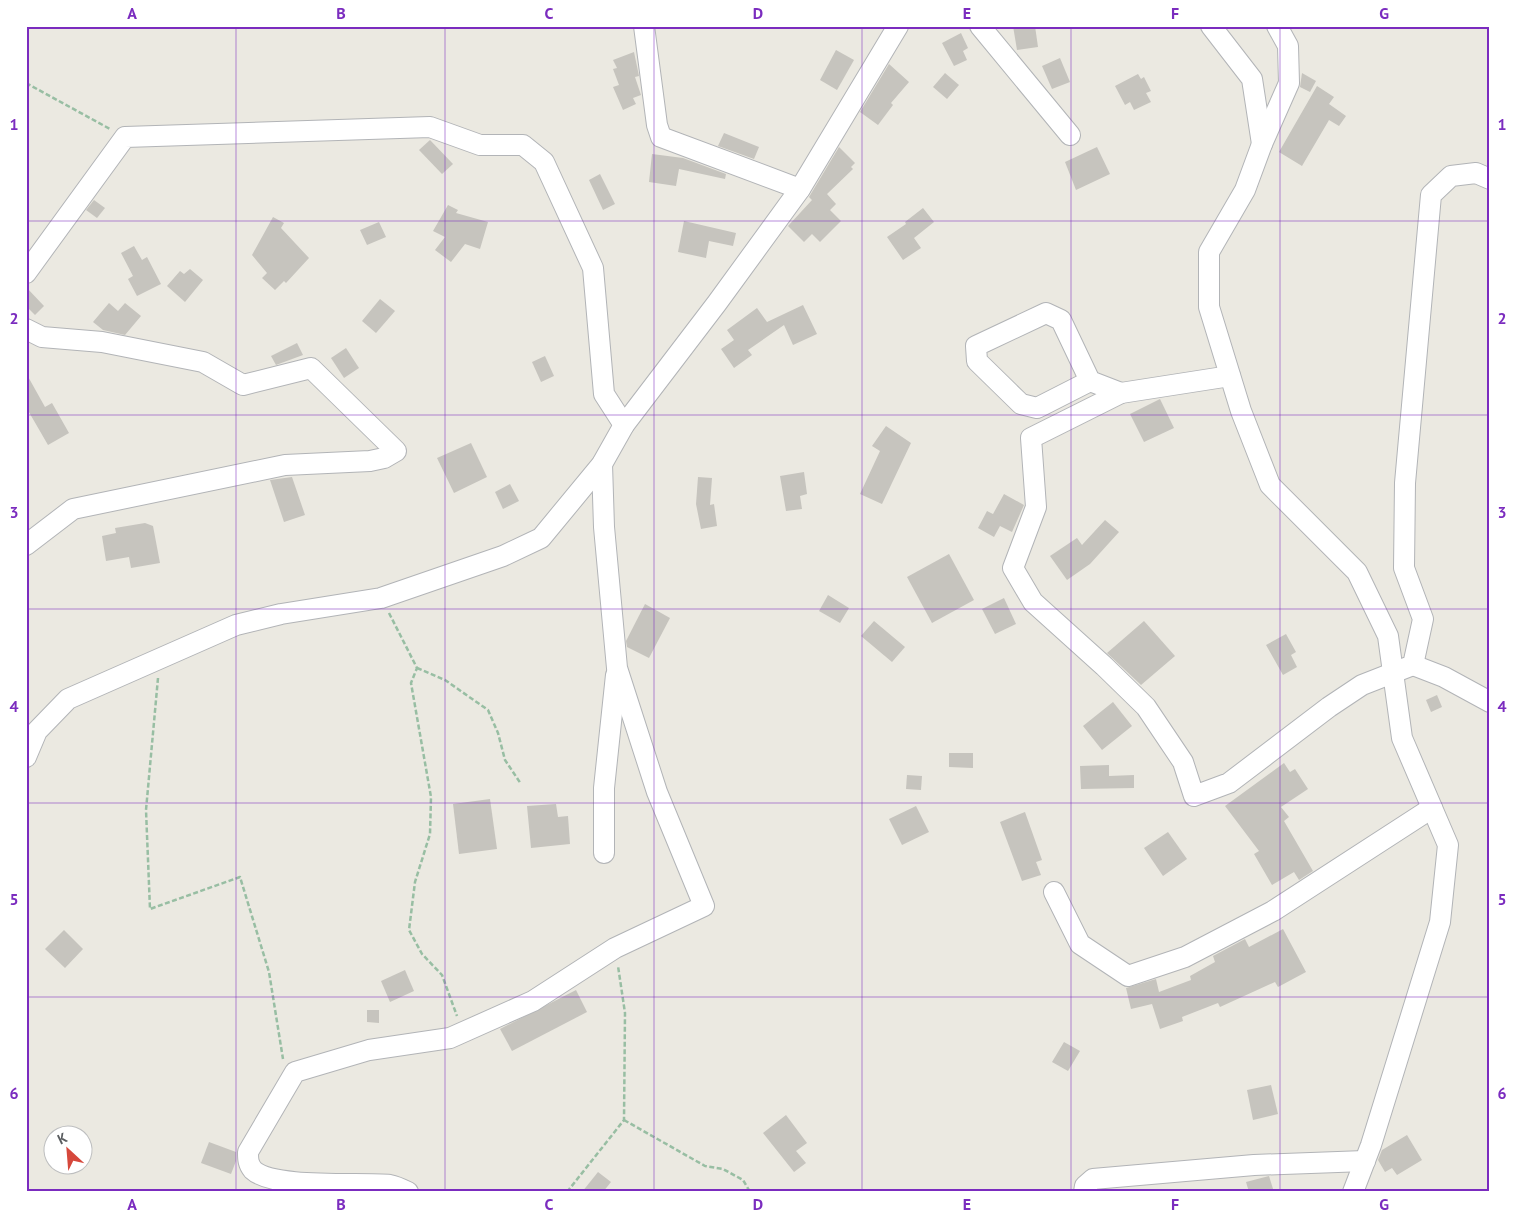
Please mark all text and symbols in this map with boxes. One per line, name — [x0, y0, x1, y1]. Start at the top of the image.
text: A — [127, 3, 137, 23]
text: B — [336, 3, 346, 23]
text: C — [545, 3, 554, 23]
text: D — [753, 3, 763, 23]
text: E — [963, 3, 971, 23]
text: F — [1171, 3, 1179, 23]
text: G — [1379, 3, 1389, 23]
text: 1 — [9, 114, 19, 134]
text: 1 — [1497, 114, 1507, 134]
text: 2 — [9, 308, 19, 328]
text: 2 — [1497, 308, 1507, 328]
text: 3 — [9, 502, 19, 522]
text: 3 — [1497, 502, 1507, 522]
text: 4 — [9, 696, 19, 716]
text: 4 — [1497, 696, 1507, 716]
text: 5 — [9, 889, 19, 909]
text: 5 — [1497, 889, 1507, 909]
text: 6 — [9, 1083, 19, 1103]
text: 6 — [1497, 1083, 1507, 1103]
north arrow — [42, 1126, 92, 1176]
text: K — [54, 1128, 70, 1148]
text: A — [127, 1194, 137, 1214]
text: B — [336, 1194, 346, 1214]
text: C — [545, 1194, 554, 1214]
text: D — [753, 1194, 763, 1214]
text: E — [963, 1194, 971, 1214]
text: F — [1171, 1194, 1179, 1214]
text: G — [1379, 1194, 1389, 1214]

